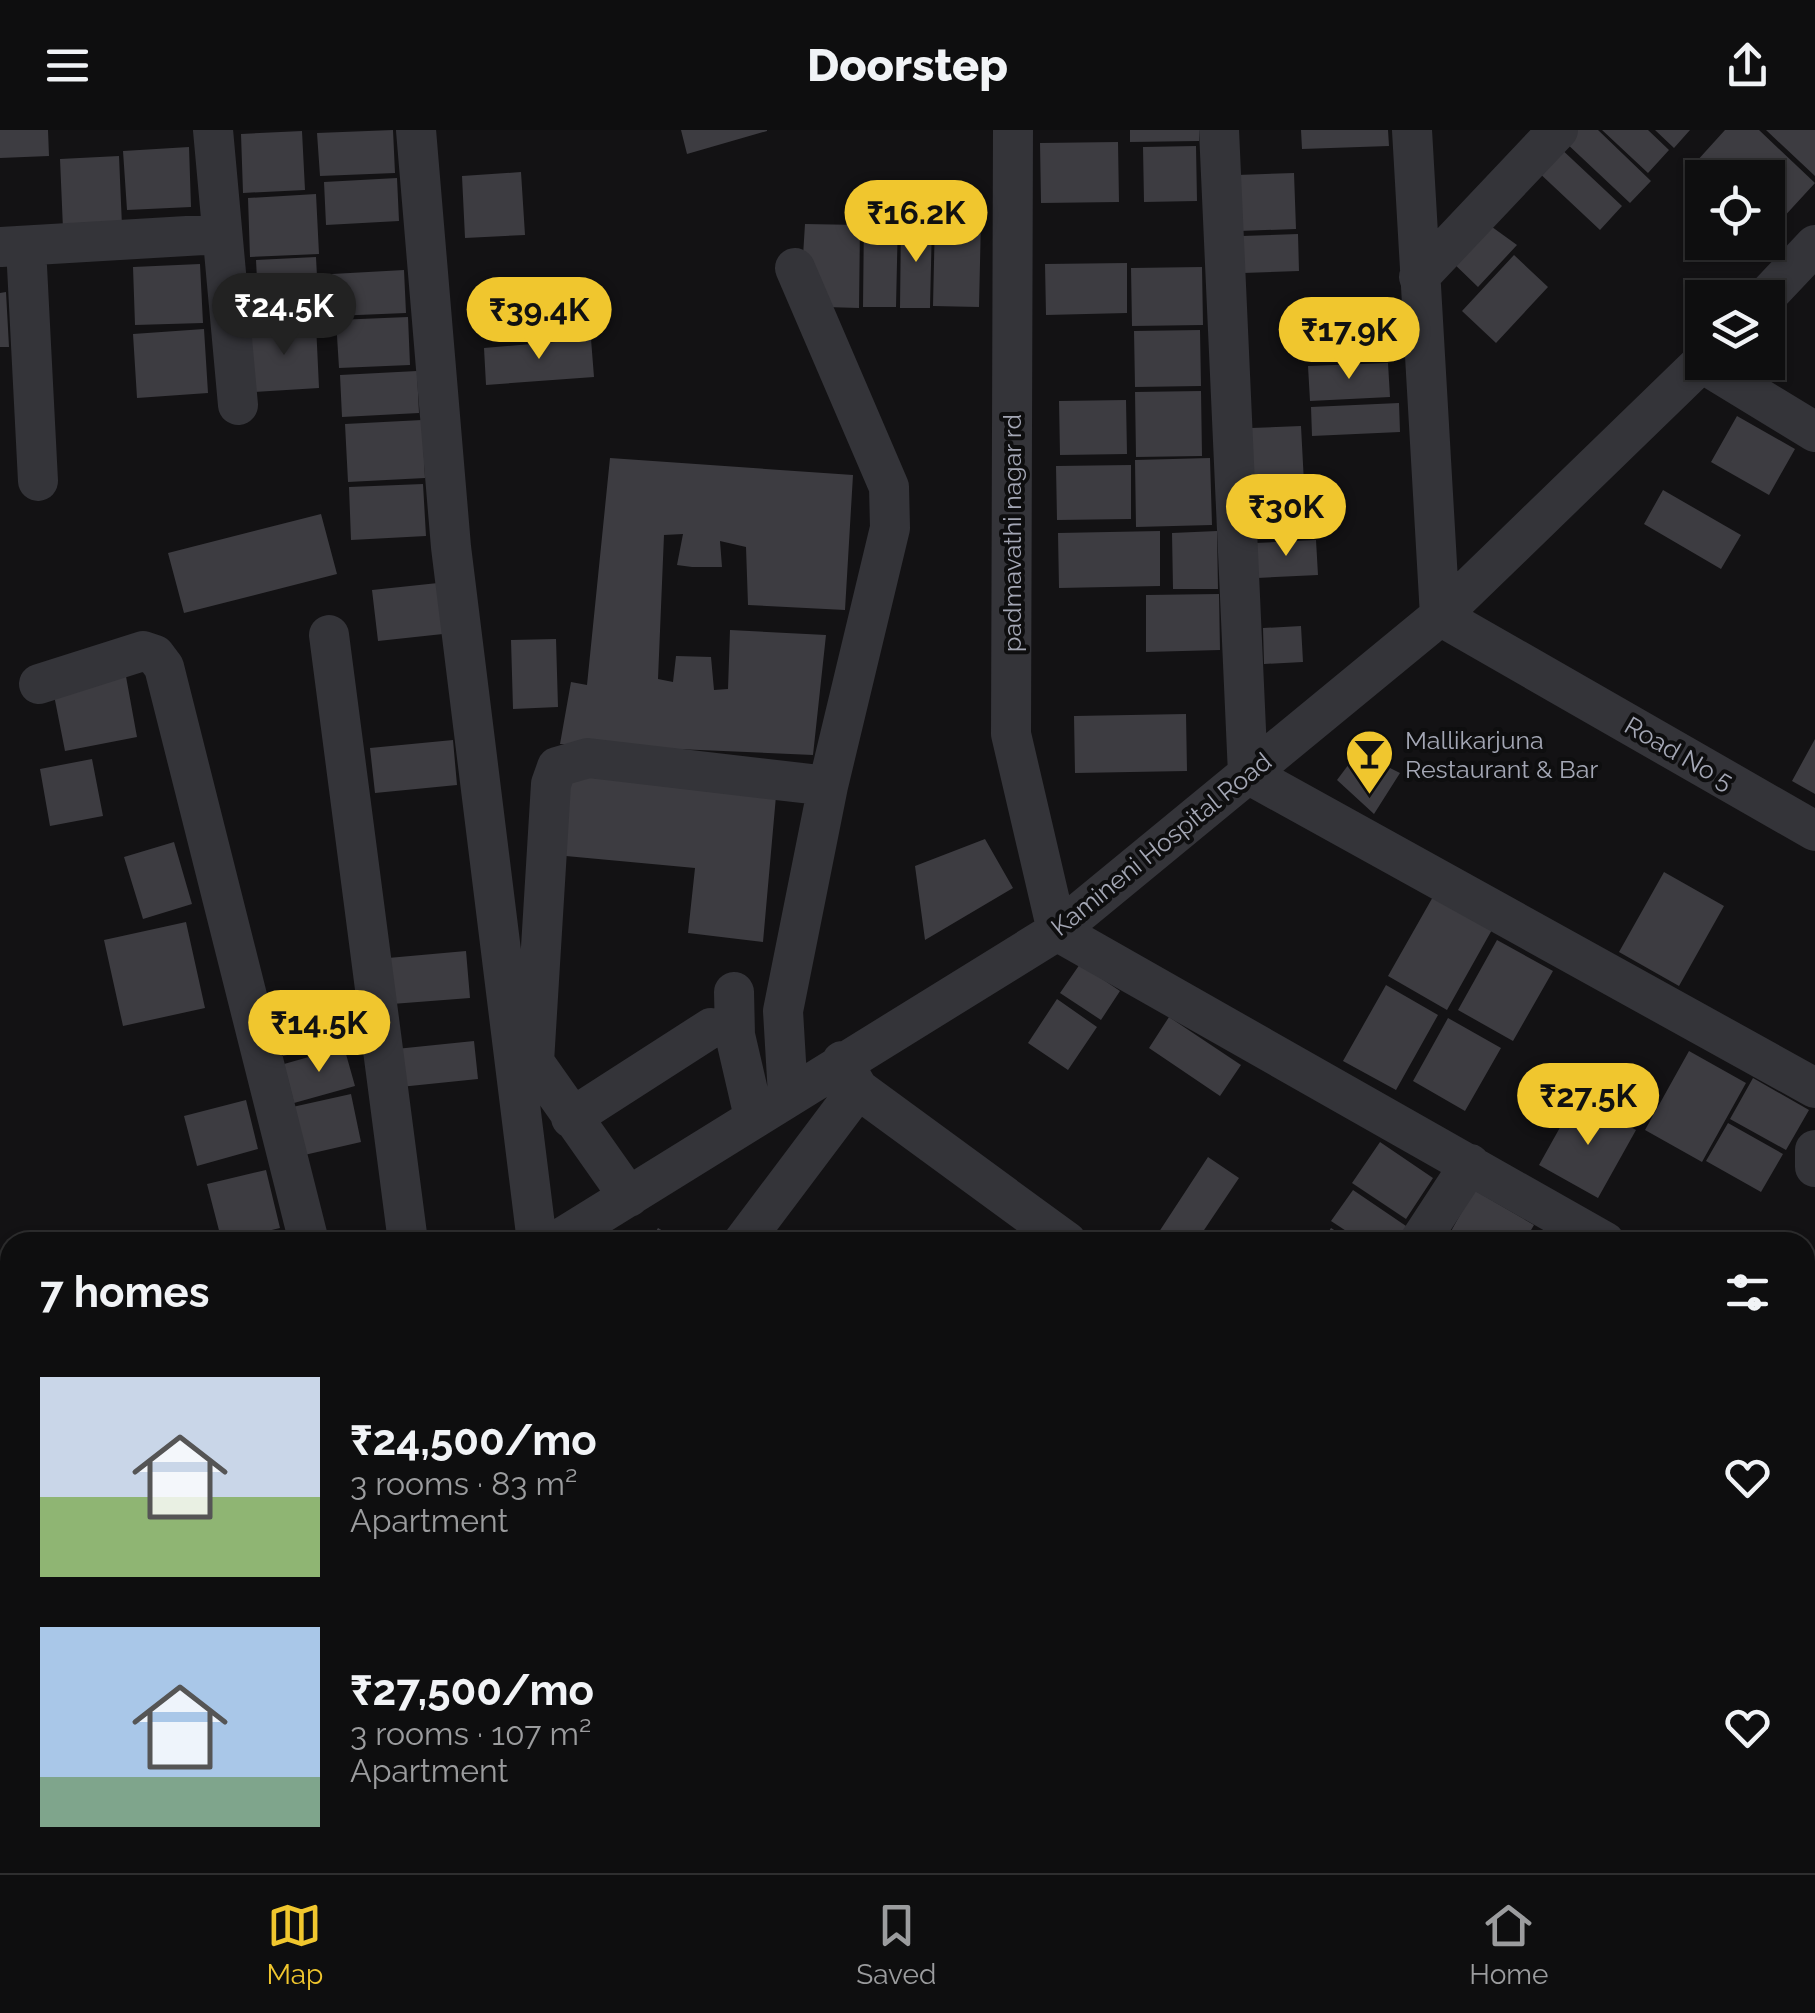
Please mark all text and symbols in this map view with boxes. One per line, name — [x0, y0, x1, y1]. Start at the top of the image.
icon: menu — [40, 38, 95, 93]
icon: share — [1720, 38, 1775, 93]
text: Doorstep — [807, 39, 1008, 92]
map controls — [1685, 160, 1785, 380]
button: locate — [1685, 160, 1785, 260]
pin: ₹16.2K — [835, 180, 997, 265]
text: ₹16.2K — [866, 194, 966, 231]
pin: ₹24.5K — [203, 273, 365, 358]
pin: ₹39.4K — [458, 277, 620, 362]
button: layers — [1685, 280, 1785, 380]
text: ₹24.5K — [234, 287, 334, 324]
text: ₹39.4K — [489, 291, 589, 328]
pin: ₹17.9K — [1268, 297, 1430, 382]
text: ₹17.9K — [1301, 311, 1397, 348]
street label: padmavathi nagar rd — [997, 414, 1027, 652]
pin: ₹30K — [1227, 474, 1345, 559]
text: ₹30K — [1248, 488, 1324, 525]
street label: Road No 5 — [1619, 710, 1739, 796]
place label: Mallikarjuna Restaurant & Bar — [1405, 725, 1598, 784]
bar icon: Mallikarjuna Restaurant & Bar — [1344, 728, 1396, 796]
street label: Kamineni Hospital Road — [1045, 746, 1277, 942]
pin: ₹14.5K — [238, 990, 400, 1075]
text: ₹14.5K — [270, 1004, 368, 1041]
pin: ₹27.5K — [1507, 1063, 1669, 1148]
text: ₹27.5K — [1539, 1077, 1637, 1114]
icon: filters — [1720, 1265, 1775, 1320]
text: 7 homes — [40, 1268, 209, 1317]
text: ₹24,500/mo — [350, 1416, 597, 1465]
icon: home — [120, 1417, 240, 1537]
icon: heart — [1720, 1450, 1775, 1505]
text: 3 rooms · 83 m² — [350, 1465, 577, 1502]
text: Apartment — [350, 1502, 508, 1539]
text: ₹27,500/mo — [350, 1666, 594, 1715]
icon: home — [120, 1667, 240, 1787]
icon: heart — [1720, 1700, 1775, 1755]
text: 3 rooms · 107 m² — [350, 1715, 591, 1752]
text: Apartment — [350, 1752, 508, 1789]
tab: Map — [266, 1898, 323, 1991]
tab: Saved — [856, 1898, 936, 1991]
tab: Home — [1469, 1898, 1549, 1991]

